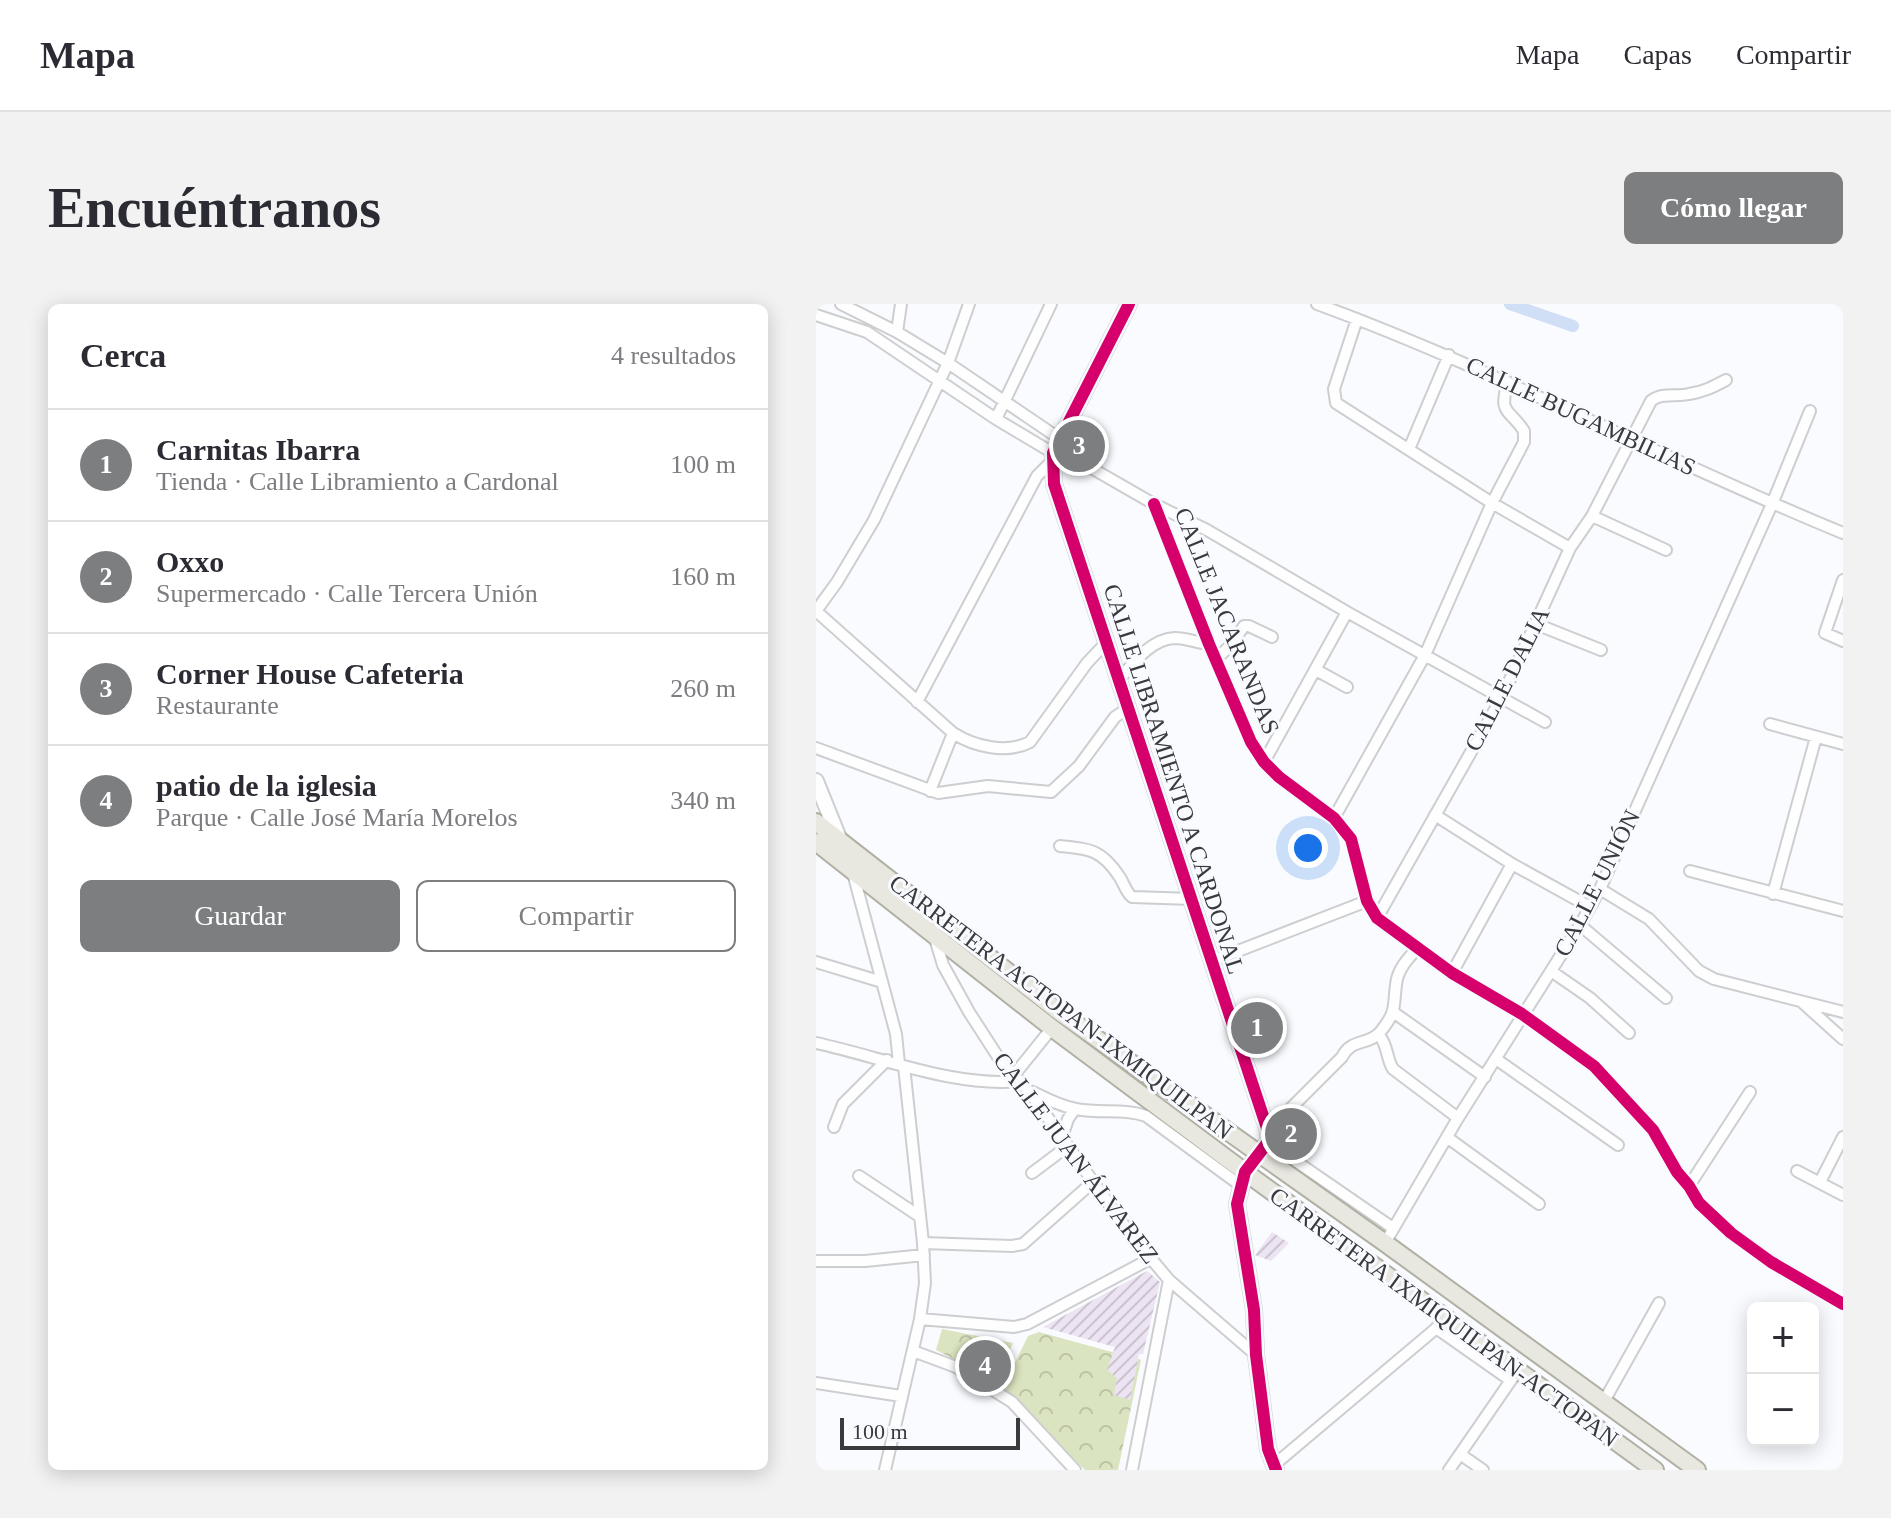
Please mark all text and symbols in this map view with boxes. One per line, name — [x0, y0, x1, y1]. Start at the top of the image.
text: Mapa — [40, 34, 135, 76]
text: Mapa — [1516, 39, 1579, 70]
text: Capas — [1623, 39, 1692, 70]
text: Compartir — [1736, 39, 1851, 70]
button: Cómo llegar — [1624, 172, 1843, 244]
text: Encuéntranos — [48, 177, 381, 239]
text: Cerca — [80, 337, 166, 374]
text: 4 resultados — [611, 341, 736, 370]
street label: CALLE BUGAMBILIAS — [1462, 351, 1700, 481]
pin: 3 — [1053, 416, 1105, 476]
text: Carnitas Ibarra — [156, 433, 360, 466]
text: 1 — [100, 450, 113, 479]
text: 100 m — [670, 450, 736, 479]
text: Tienda · Calle Libramiento a Cardonal — [156, 467, 559, 496]
street label: CALLE JACARANDAS — [1170, 504, 1284, 738]
text: Oxxo — [156, 545, 224, 578]
text: 2 — [100, 562, 113, 591]
text: 160 m — [670, 562, 736, 591]
text: Supermercado · Calle Tercera Unión — [156, 579, 538, 608]
street label: CALLE LIBRAMIENTO A CARDONAL — [1099, 581, 1249, 977]
street label: CALLE DALIA — [1460, 602, 1555, 755]
text: Corner House Cafeteria — [156, 657, 464, 690]
text: 3 — [100, 674, 113, 703]
text: 260 m — [670, 674, 736, 703]
text: Restaurante — [156, 691, 279, 720]
text: patio de la iglesia — [156, 769, 377, 802]
text: 4 — [100, 786, 113, 815]
text: 340 m — [670, 786, 736, 815]
text: Parque · Calle José María Morelos — [156, 803, 518, 832]
street label: CALLE UNIÓN — [1549, 806, 1645, 960]
your location — [1288, 828, 1328, 868]
street label: CARRETERA ACTOPAN-IXMIQUILPAN — [884, 869, 1238, 1145]
button: Guardar — [80, 880, 400, 952]
button: Compartir — [416, 880, 736, 952]
pin: 1 — [1231, 998, 1283, 1058]
street label: CALLE JUAN ÁLVAREZ — [988, 1047, 1164, 1269]
pin: 2 — [1265, 1104, 1317, 1164]
street label: CARRETERA IXMIQUILPAN-ACTOPAN — [1265, 1182, 1623, 1452]
map controls — [1747, 1302, 1819, 1446]
button: + — [1747, 1302, 1819, 1374]
pin: 4 — [959, 1336, 1011, 1396]
button: − — [1747, 1374, 1819, 1446]
scale bar — [840, 1414, 1020, 1450]
text: 100 m — [852, 1419, 908, 1444]

